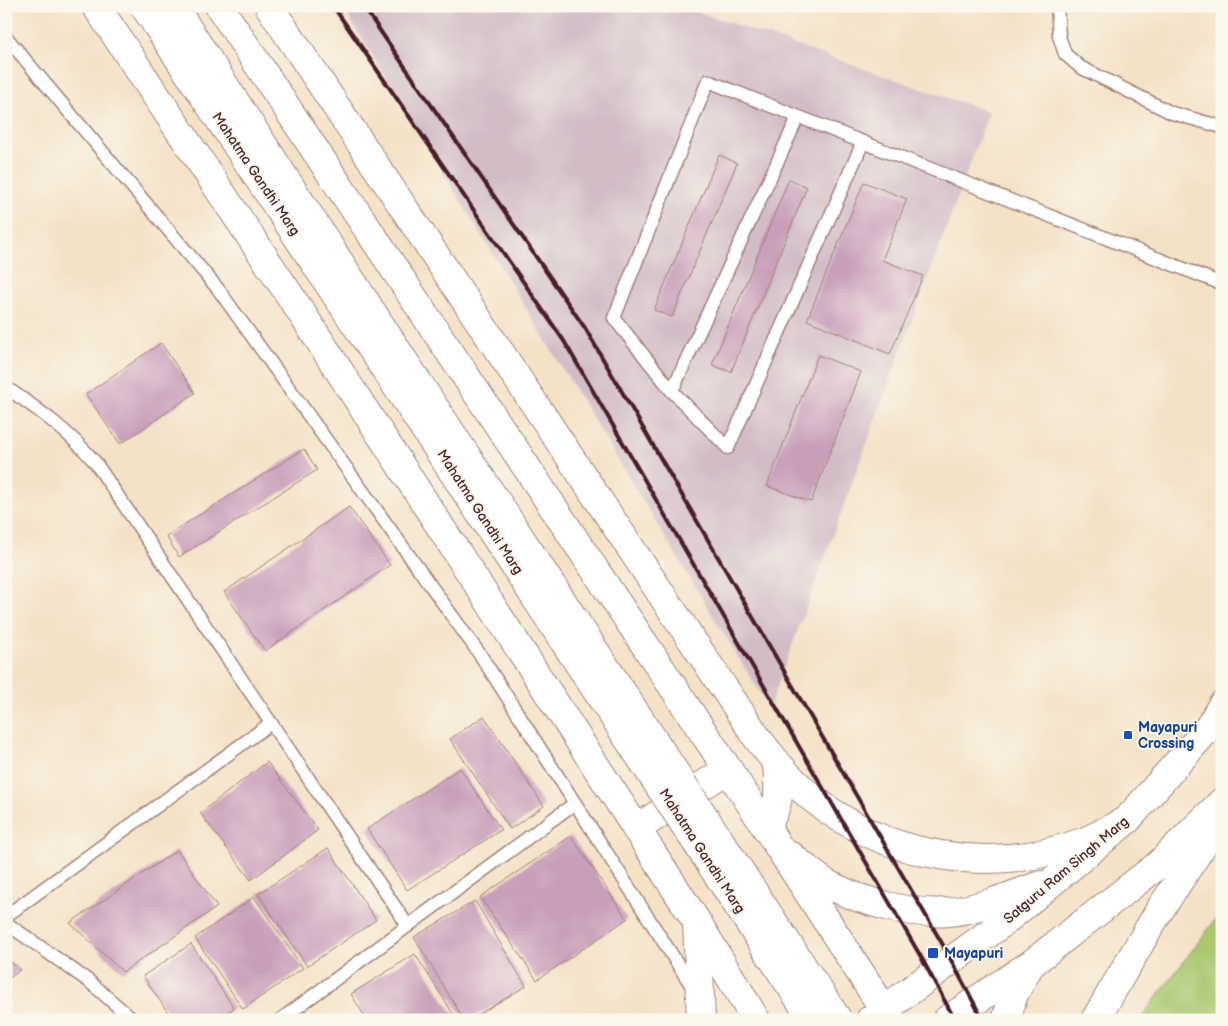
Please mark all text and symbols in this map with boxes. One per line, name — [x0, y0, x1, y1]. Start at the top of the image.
street label: Mahatma Gandhi Marg — [208, 109, 304, 239]
street label: Mahatma Gandhi Marg — [433, 446, 527, 578]
place label: Mayapuri Crossing — [1138, 719, 1197, 752]
marker: Mayapuri Crossing — [1122, 729, 1134, 741]
street label: Mahatma Gandhi Marg — [655, 785, 749, 917]
street label: Satguru Ram Singh Marg — [1000, 813, 1132, 927]
place label: Mayapuri — [944, 945, 1003, 962]
marker: Mayapuri — [926, 946, 940, 960]

